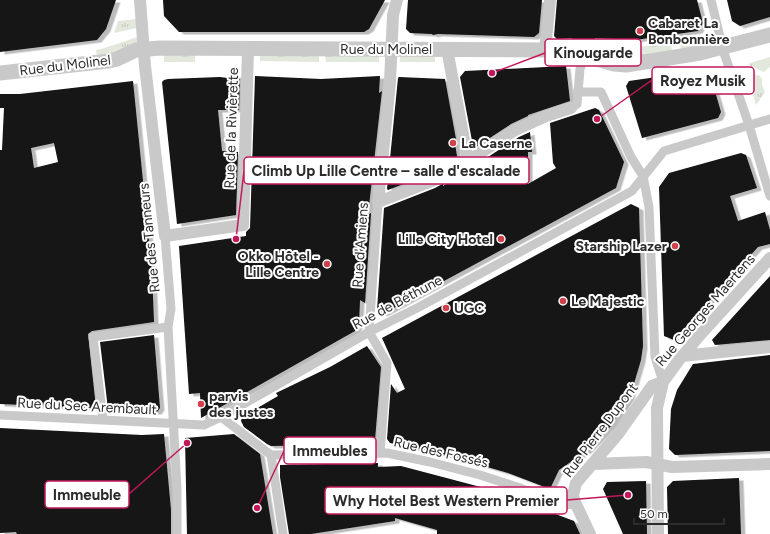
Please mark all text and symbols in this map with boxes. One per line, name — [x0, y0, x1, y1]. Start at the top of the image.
place label: Cabaret La Bonbonnière — [648, 15, 730, 48]
marker: Cabaret La Bonbonnière — [635, 26, 645, 36]
callout: Kinougarde — [545, 39, 641, 66]
street label: Rue du Molinel — [340, 41, 432, 58]
text: Kinougarde — [553, 44, 633, 62]
street label: Rue du Molinel — [18, 51, 112, 80]
street label: Rue de la Rivièrette — [221, 67, 242, 189]
callout: Royez Musik — [652, 67, 754, 94]
text: Royez Musik — [660, 72, 746, 90]
place label: La Caserne — [461, 135, 532, 152]
marker: La Caserne — [448, 138, 458, 148]
callout: Climb Up Lille Centre – salle d'escalade — [244, 157, 529, 184]
text: Climb Up Lille Centre – salle d'escalade — [252, 162, 521, 180]
street label: Rue des Tanneurs — [135, 182, 164, 293]
street label: Rue d'Amiens — [349, 202, 372, 288]
place label: Lille City Hotel — [398, 231, 493, 248]
marker: Lille City Hotel — [496, 234, 506, 244]
place label: Starship Lazer — [576, 238, 668, 255]
marker: Starship Lazer — [670, 241, 680, 251]
place label: Okko Hôtel - Lille Centre — [237, 248, 319, 281]
street label: Rue Georges Maertens — [652, 251, 759, 370]
marker: Okko Hôtel - Lille Centre — [322, 259, 332, 269]
street label: Rue de Béthune — [349, 271, 445, 333]
place label: Le Majestic — [571, 293, 645, 310]
marker: Le Majestic — [558, 296, 568, 306]
place label: UGC — [454, 300, 484, 317]
marker: UGC — [441, 303, 451, 313]
street label: Rue Pierre Dupont — [559, 380, 642, 481]
place label: parvis des justes — [209, 388, 274, 421]
street label: Rue du Sec Arembault — [17, 394, 157, 419]
marker: parvis des justes — [196, 399, 206, 409]
street label: Rue des Fossés — [392, 433, 490, 472]
callout: Immeubles — [284, 437, 376, 464]
text: Immeubles — [292, 442, 368, 460]
callout: Immeuble — [45, 481, 129, 508]
text: Immeuble — [53, 486, 122, 504]
callout: Why Hotel Best Western Premier — [325, 487, 567, 514]
text: Why Hotel Best Western Premier — [333, 492, 559, 510]
scale bar — [634, 500, 724, 526]
text: 50 m — [640, 507, 668, 521]

